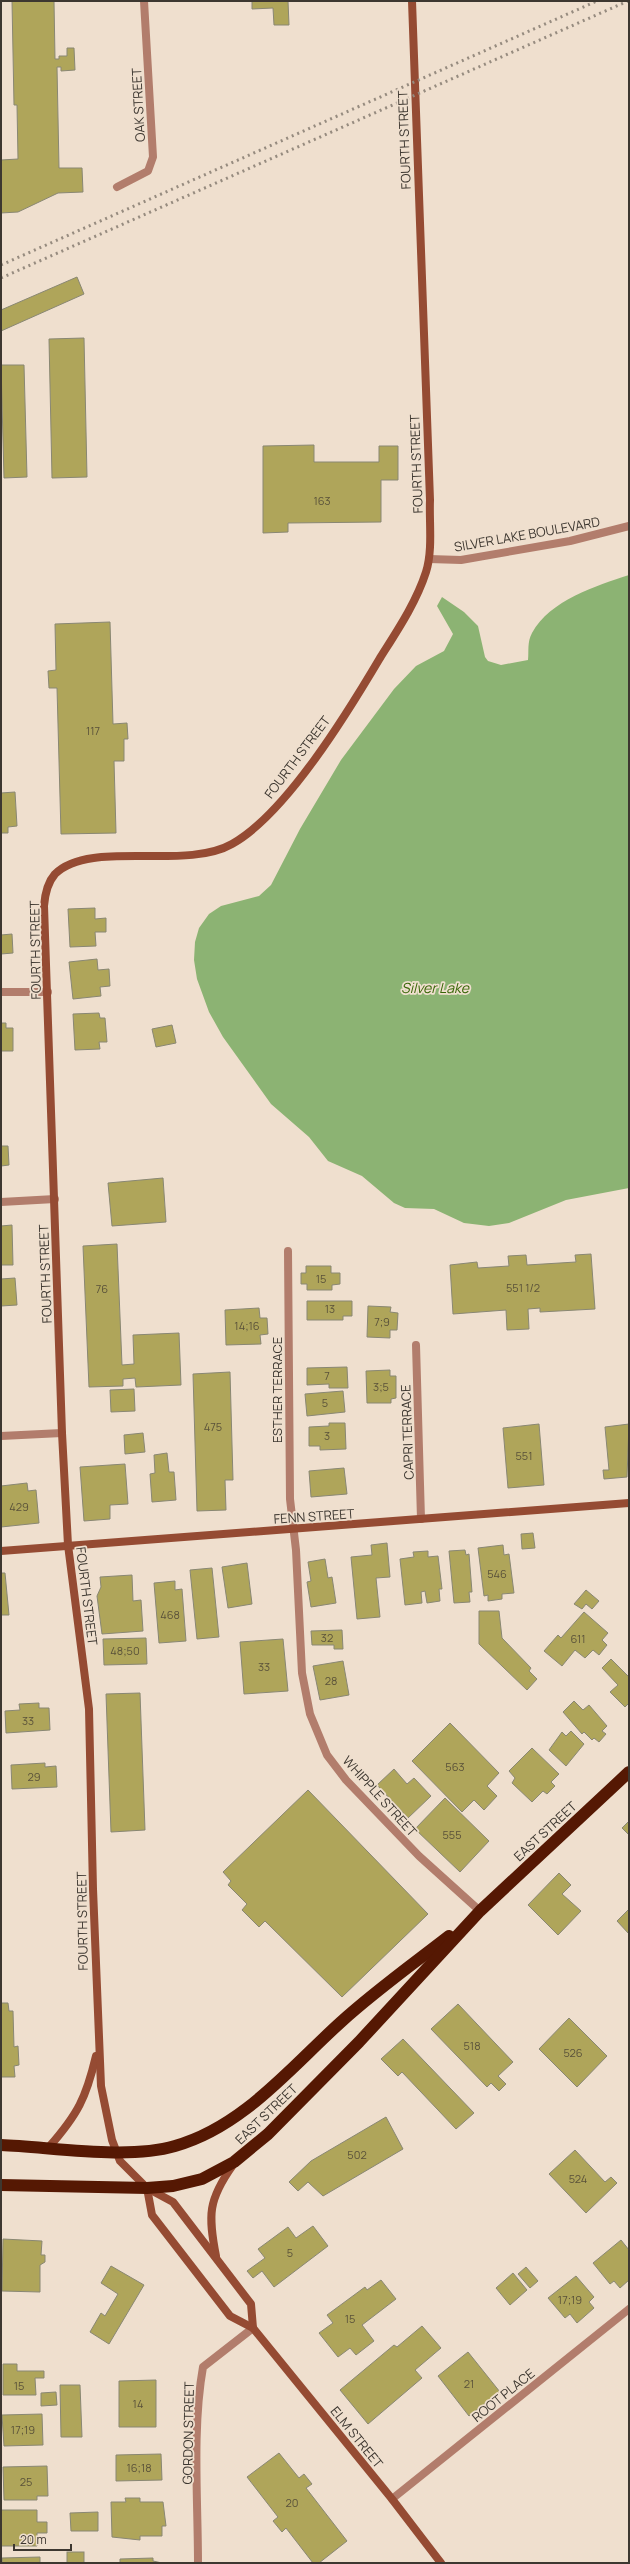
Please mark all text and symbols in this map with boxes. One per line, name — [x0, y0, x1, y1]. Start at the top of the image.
street label: OAK STREET — [127, 67, 149, 142]
street label: FOURTH STREET — [393, 90, 415, 190]
street label: FOURTH STREET — [405, 414, 427, 514]
house number: 163 — [313, 493, 331, 508]
street label: SILVER LAKE BOULEVARD — [453, 512, 602, 556]
street label: FOURTH STREET — [260, 712, 334, 802]
house number: 117 — [86, 723, 100, 738]
street label: FOURTH STREET — [25, 900, 45, 1000]
water label: Silver Lake — [401, 978, 470, 997]
street label: FOURTH STREET — [34, 1224, 56, 1324]
house number: 15 — [316, 1271, 326, 1286]
house number: 551 1/2 — [506, 1280, 540, 1295]
house number: 76 — [96, 1281, 108, 1296]
house number: 13 — [325, 1301, 335, 1316]
house number: 7;9 — [374, 1314, 390, 1329]
house number: 14;16 — [234, 1318, 260, 1333]
street label: ESTHER TERRACE — [268, 1337, 286, 1443]
house number: 7 — [324, 1368, 330, 1383]
house number: 3;5 — [373, 1379, 389, 1394]
street label: CAPRI TERRACE — [396, 1384, 418, 1480]
house number: 5 — [322, 1395, 328, 1410]
house number: 475 — [204, 1419, 222, 1434]
house number: 3 — [324, 1428, 330, 1443]
house number: 551 — [516, 1448, 533, 1463]
house number: 429 — [9, 1499, 29, 1514]
street label: FENN STREET — [273, 1504, 355, 1528]
street label: FOURTH STREET — [72, 1546, 102, 1646]
house number: 546 — [487, 1566, 507, 1581]
house number: 468 — [160, 1607, 180, 1622]
house number: 32 — [321, 1630, 333, 1645]
house number: 611 — [570, 1631, 586, 1646]
house number: 48;50 — [110, 1643, 140, 1658]
house number: 33 — [258, 1659, 270, 1674]
house number: 28 — [325, 1673, 337, 1688]
house number: 33 — [22, 1713, 34, 1728]
street label: WHIPPLE STREET — [339, 1752, 421, 1840]
house number: 563 — [445, 1759, 465, 1774]
house number: 29 — [27, 1769, 41, 1784]
street label: EAST STREET — [510, 1797, 581, 1865]
house number: 555 — [442, 1827, 462, 1842]
street label: FOURTH STREET — [72, 1871, 92, 1971]
house number: 518 — [463, 2038, 481, 2053]
house number: 526 — [563, 2045, 583, 2060]
street label: EAST STREET — [231, 2080, 301, 2148]
house number: 502 — [347, 2147, 367, 2162]
house number: 524 — [569, 2171, 587, 2186]
house number: 5 — [287, 2245, 293, 2260]
house number: 17;19 — [558, 2292, 582, 2307]
house number: 15 — [345, 2311, 355, 2326]
street label: ROOT PLACE — [468, 2364, 538, 2426]
house number: 21 — [464, 2376, 474, 2391]
house number: 15 — [14, 2378, 24, 2393]
street label: GORDON STREET — [178, 2381, 198, 2485]
house number: 14 — [133, 2396, 143, 2411]
street label: ELM STREET — [327, 2403, 387, 2472]
house number: 17;19 — [11, 2422, 35, 2437]
house number: 16;18 — [126, 2460, 152, 2475]
house number: 25 — [20, 2474, 32, 2489]
house number: 20 — [286, 2495, 298, 2510]
scale bar — [14, 2526, 71, 2552]
text: 20 m — [20, 2531, 47, 2548]

